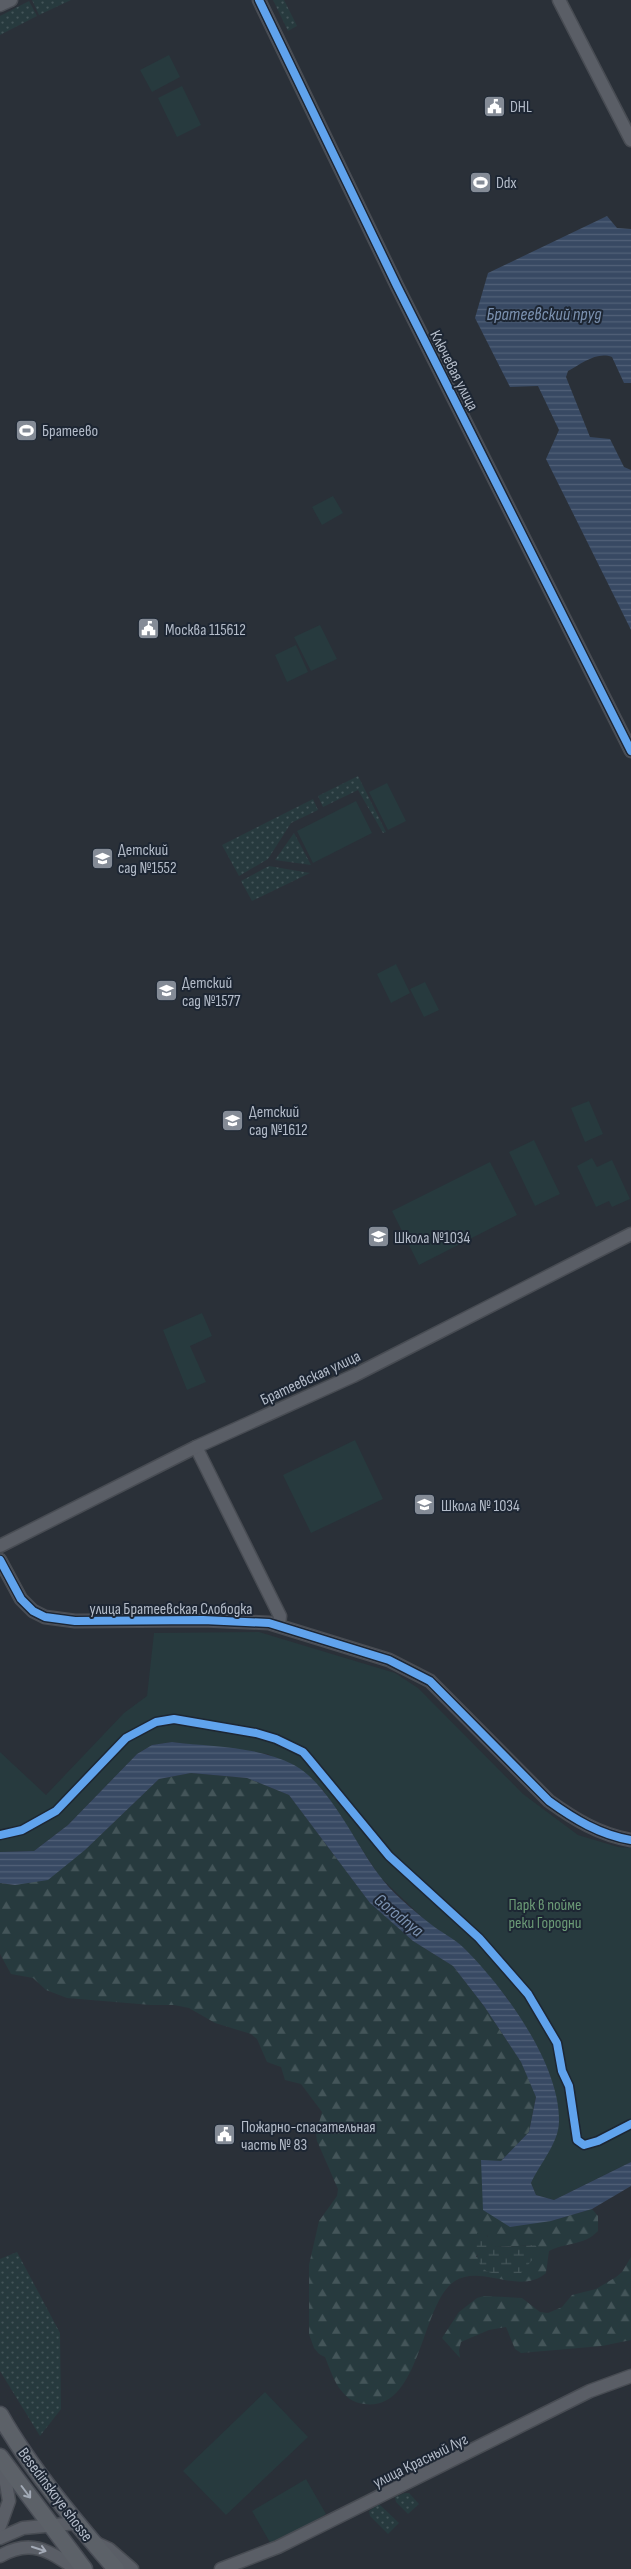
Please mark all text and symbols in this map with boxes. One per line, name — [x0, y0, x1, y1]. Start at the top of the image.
public building icon: DHL — [482, 94, 506, 118]
place label: DHL — [510, 98, 532, 117]
sports icon: Ddx — [468, 170, 492, 194]
place label: Ddx — [496, 174, 517, 193]
water label: Братеевский пруд — [486, 304, 602, 325]
street label: Ключевая улица — [425, 327, 482, 414]
sports icon: Братеево — [14, 418, 38, 442]
place label: Братеево — [42, 422, 98, 441]
public building icon: Москва 115612 — [137, 617, 161, 641]
place label: Москва 115612 — [165, 621, 246, 640]
place label: Детский сад №1552 — [118, 841, 177, 878]
school or university icon: Детский сад №1552 — [90, 846, 114, 870]
place label: Детский сад №1577 — [182, 974, 241, 1011]
school or university icon: Детский сад №1577 — [154, 979, 178, 1003]
place label: Детский сад №1612 — [249, 1103, 308, 1140]
school or university icon: Детский сад №1612 — [221, 1108, 245, 1132]
school or university icon: Школа №1034 — [366, 1225, 390, 1249]
place label: Школа №1034 — [394, 1229, 471, 1248]
street label: Братеевская улица — [258, 1347, 364, 1410]
school or university icon: Школа № 1034 — [413, 1493, 437, 1517]
place label: Школа № 1034 — [441, 1497, 520, 1516]
street label: улица Братеевская Слободка — [90, 1600, 252, 1619]
water label: Gorodnya — [370, 1889, 428, 1942]
park label: Парк в пойме реки Городни — [508, 1896, 582, 1933]
place label: Пожарно-спасательная часть № 83 — [241, 2118, 376, 2155]
public building icon: Пожарно-спасательная часть № 83 — [213, 2123, 237, 2147]
street label: улица Красный Луг — [370, 2430, 471, 2493]
street label: Besedinskoye shosse — [13, 2444, 96, 2545]
one-way arrow — [21, 2485, 32, 2498]
one-way arrow — [31, 2545, 47, 2554]

